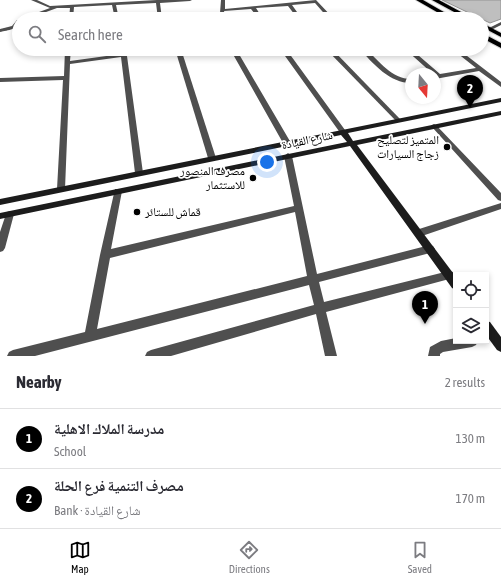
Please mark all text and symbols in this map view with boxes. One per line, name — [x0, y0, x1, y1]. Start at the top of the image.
search box — [12, 12, 489, 56]
icon: search — [26, 23, 48, 45]
text: Search here — [58, 26, 123, 43]
north arrow — [405, 68, 441, 104]
pin: 2 — [457, 75, 483, 108]
street label: شارع القيادة — [280, 128, 334, 153]
place label: المتميز لتصليح زجاج السيارات — [377, 133, 439, 161]
marker: المتميز لتصليح زجاج السيارات — [442, 142, 452, 152]
your location — [257, 152, 277, 172]
place label: مصرف المنصور للاستثمار — [179, 164, 245, 192]
marker: مصرف المنصور للاستثمار — [248, 173, 258, 183]
place label: قماش للستائر — [144, 205, 201, 219]
marker: قماش للستائر — [132, 207, 142, 217]
map controls — [453, 272, 489, 344]
button: locate — [453, 272, 489, 308]
pin: 1 — [412, 291, 438, 324]
button: layers — [453, 308, 489, 344]
text: Nearby — [16, 372, 62, 392]
text: 2 results — [445, 375, 485, 390]
text: مدرسة الملاك الاهلية — [54, 420, 164, 437]
text: 1 — [26, 431, 32, 446]
text: 130 m — [456, 431, 485, 446]
text: School — [54, 444, 86, 459]
text: مصرف التنمية فرع الحلة — [54, 477, 184, 494]
text: 2 — [26, 491, 32, 506]
text: 170 m — [456, 491, 485, 506]
text: Bank · شارع القيادة — [54, 503, 141, 518]
tab: Map — [69, 539, 91, 575]
tab: Directions — [229, 539, 270, 575]
tab: Saved — [408, 539, 432, 575]

